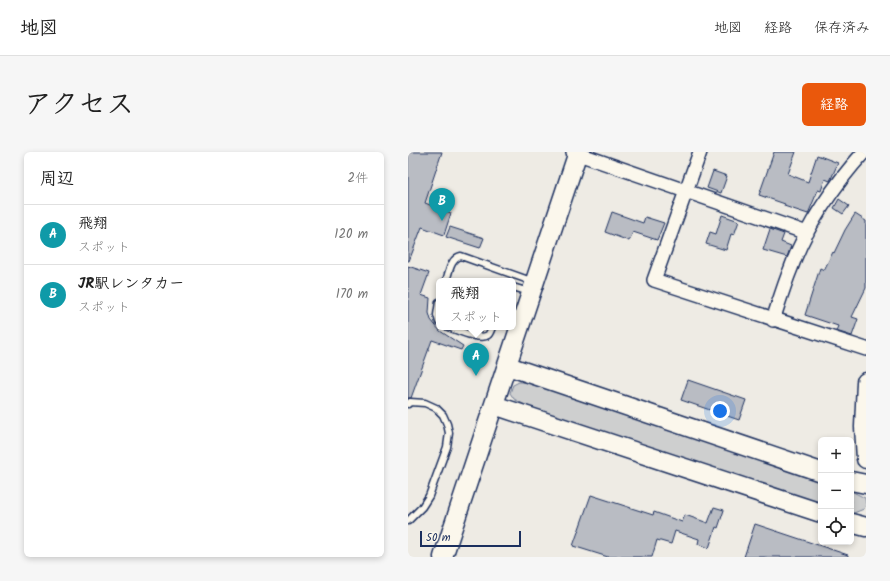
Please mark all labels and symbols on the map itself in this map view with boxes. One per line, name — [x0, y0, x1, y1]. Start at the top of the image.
pin: B — [429, 188, 455, 221]
pin: A — [463, 343, 489, 376]
your location — [710, 401, 730, 421]
scale bar — [420, 529, 521, 548]

